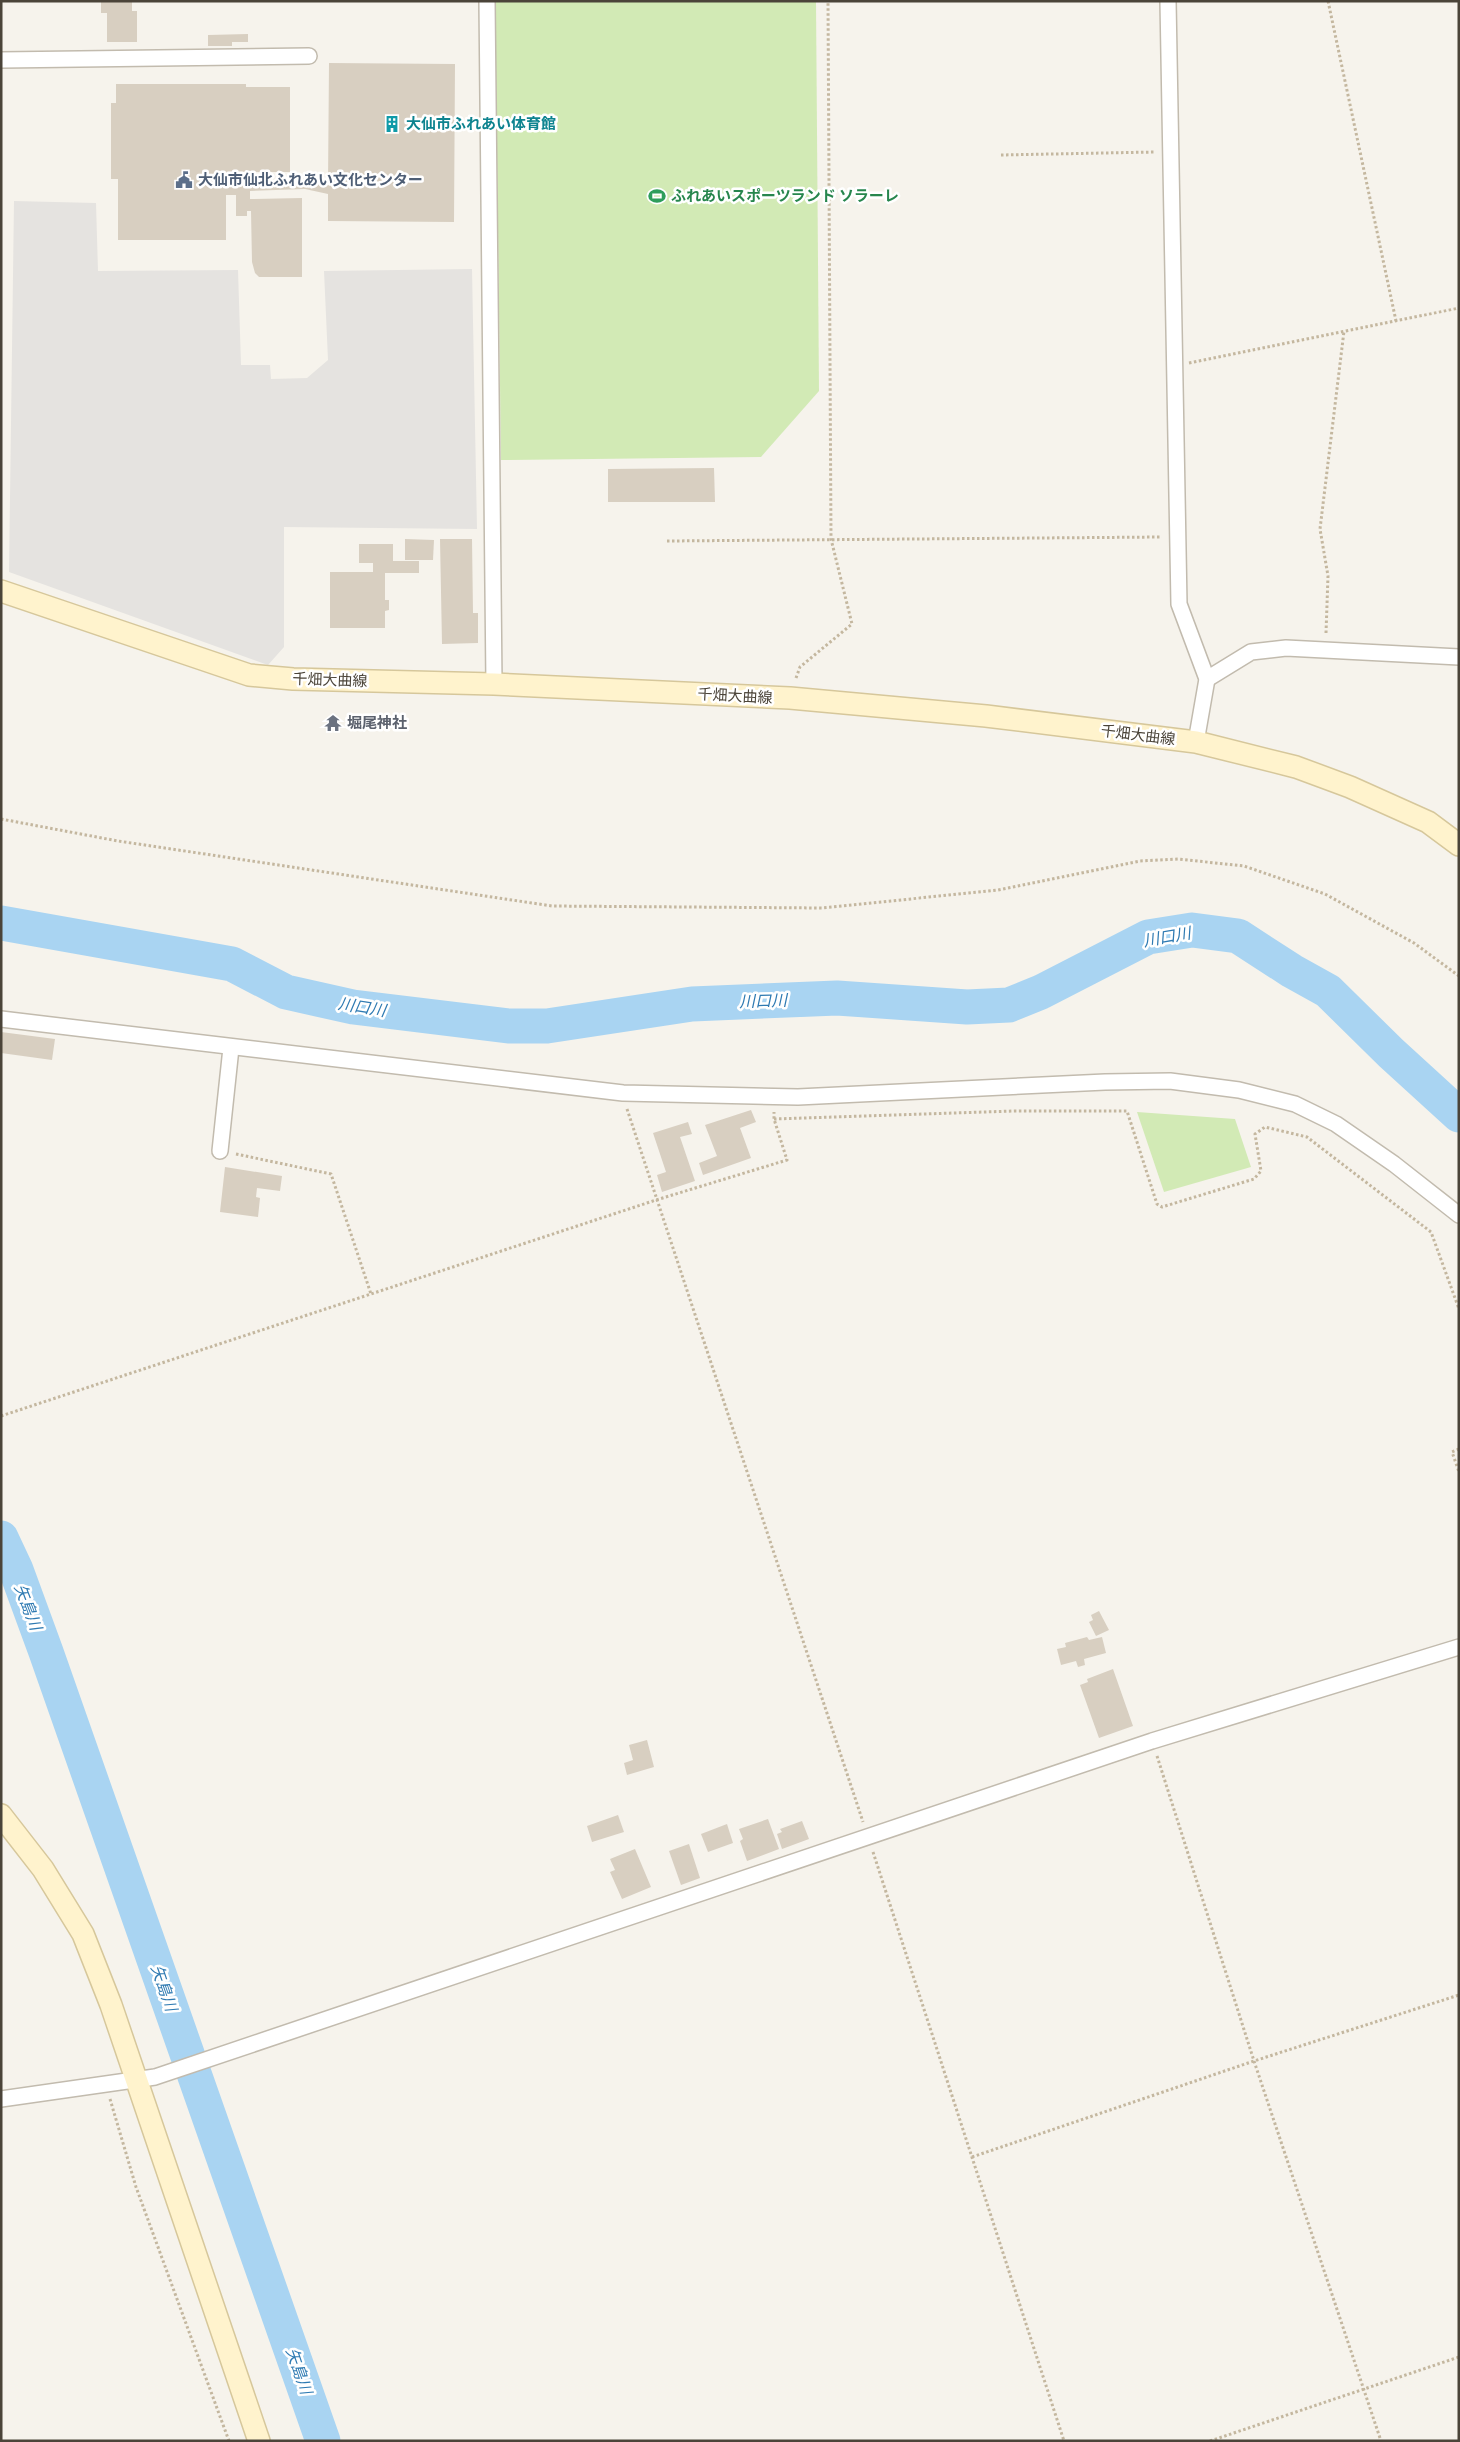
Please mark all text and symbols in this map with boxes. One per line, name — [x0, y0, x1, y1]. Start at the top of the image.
building icon: 大仙市ふれあい体育館 — [382, 114, 402, 134]
place label: 大仙市ふれあい体育館 — [406, 115, 556, 133]
public building icon: 大仙市仙北ふれあい文化センター — [174, 170, 194, 190]
place label: 大仙市仙北ふれあい文化センター — [198, 171, 423, 189]
sports icon: ふれあいスポーツランド ソラーレ — [647, 186, 667, 206]
place label: ふれあいスポーツランド ソラーレ — [671, 187, 899, 205]
street label: 千畑大曲線 — [292, 670, 368, 690]
street label: 千畑大曲線 — [697, 685, 773, 707]
temple icon: 堀尾神社 — [323, 713, 343, 733]
place label: 堀尾神社 — [347, 714, 407, 732]
street label: 千畑大曲線 — [1100, 721, 1176, 749]
water label: 川口川 — [1142, 923, 1194, 951]
water label: 川口川 — [739, 991, 789, 1011]
water label: 川口川 — [337, 994, 389, 1020]
water label: 矢島川 — [11, 1581, 46, 1635]
water label: 矢島川 — [147, 1962, 181, 2016]
water label: 矢島川 — [282, 2345, 316, 2399]

